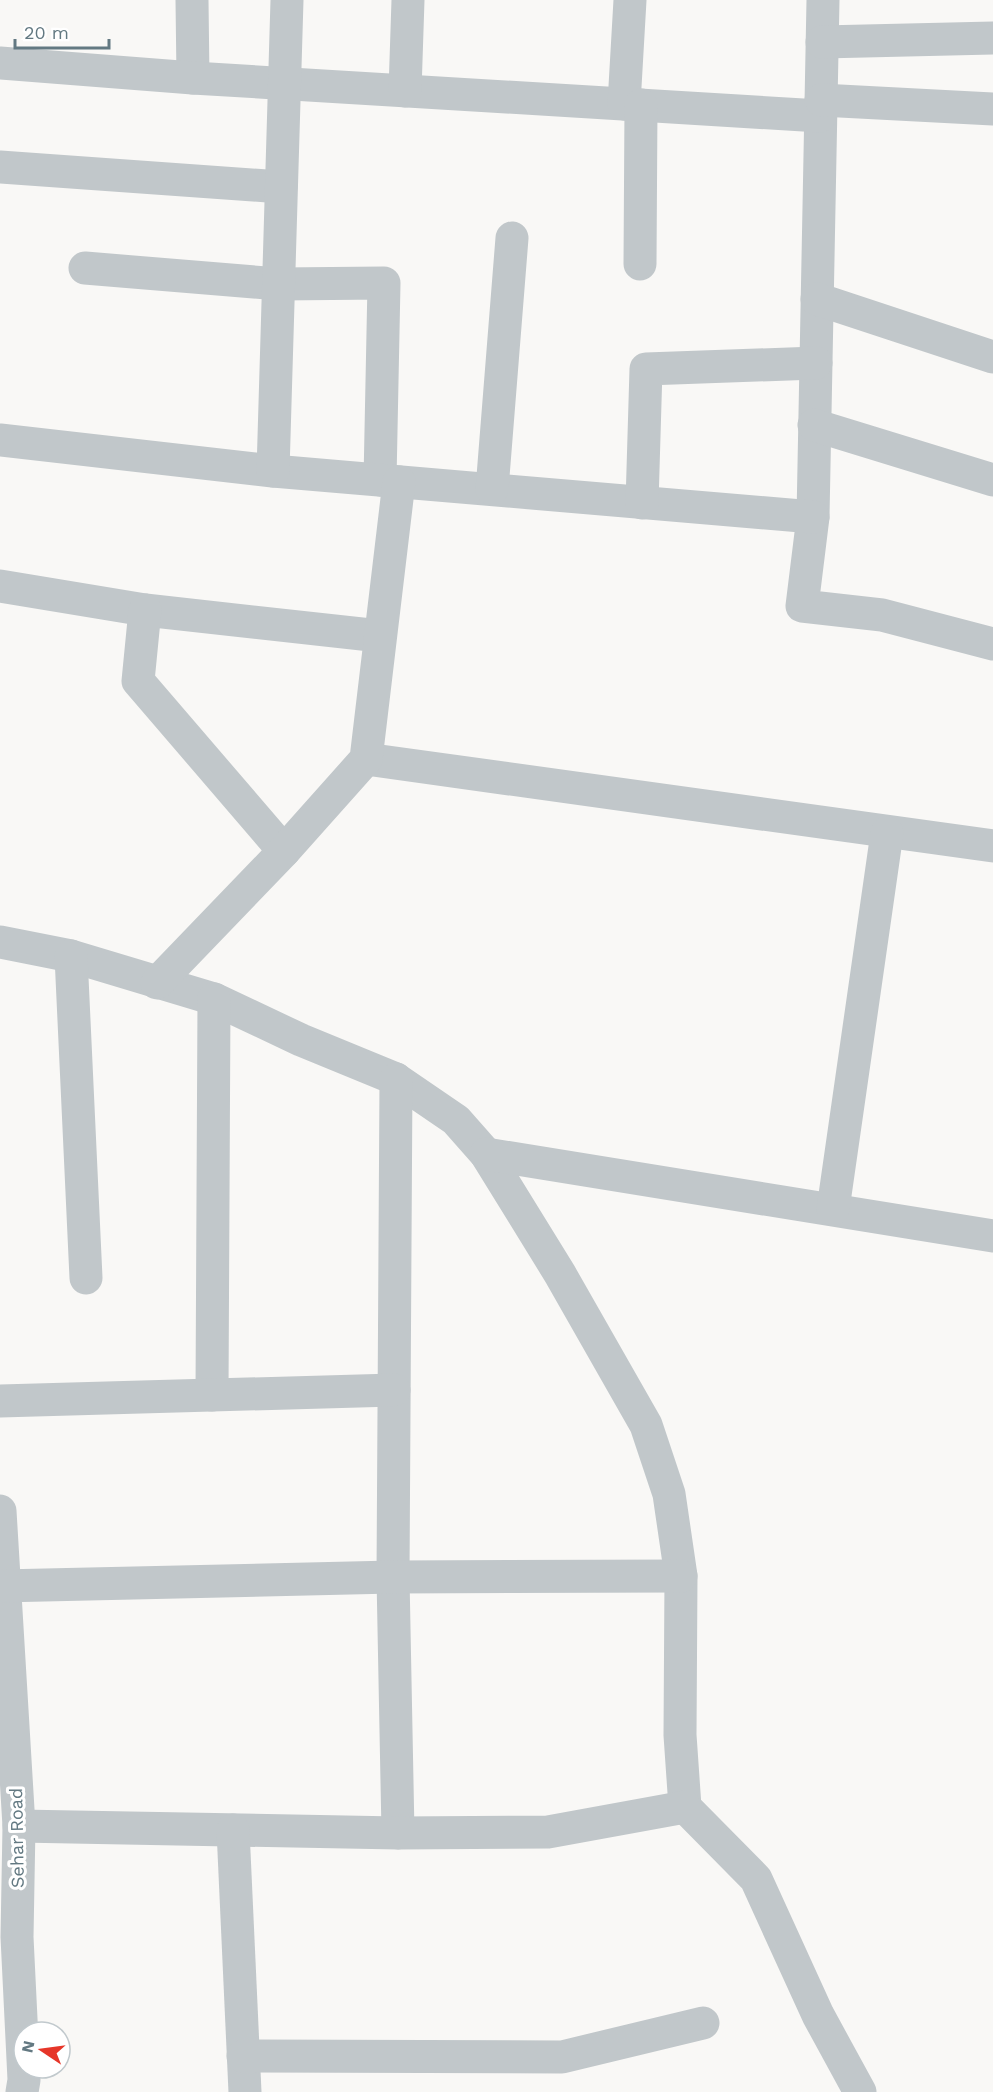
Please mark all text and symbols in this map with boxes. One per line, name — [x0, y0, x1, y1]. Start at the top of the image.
scale bar — [15, 12, 110, 50]
text: 20 m — [24, 22, 69, 43]
street label: Sehar Road — [5, 1788, 28, 1888]
north arrow — [12, 2020, 72, 2080]
text: N — [17, 2039, 38, 2055]

